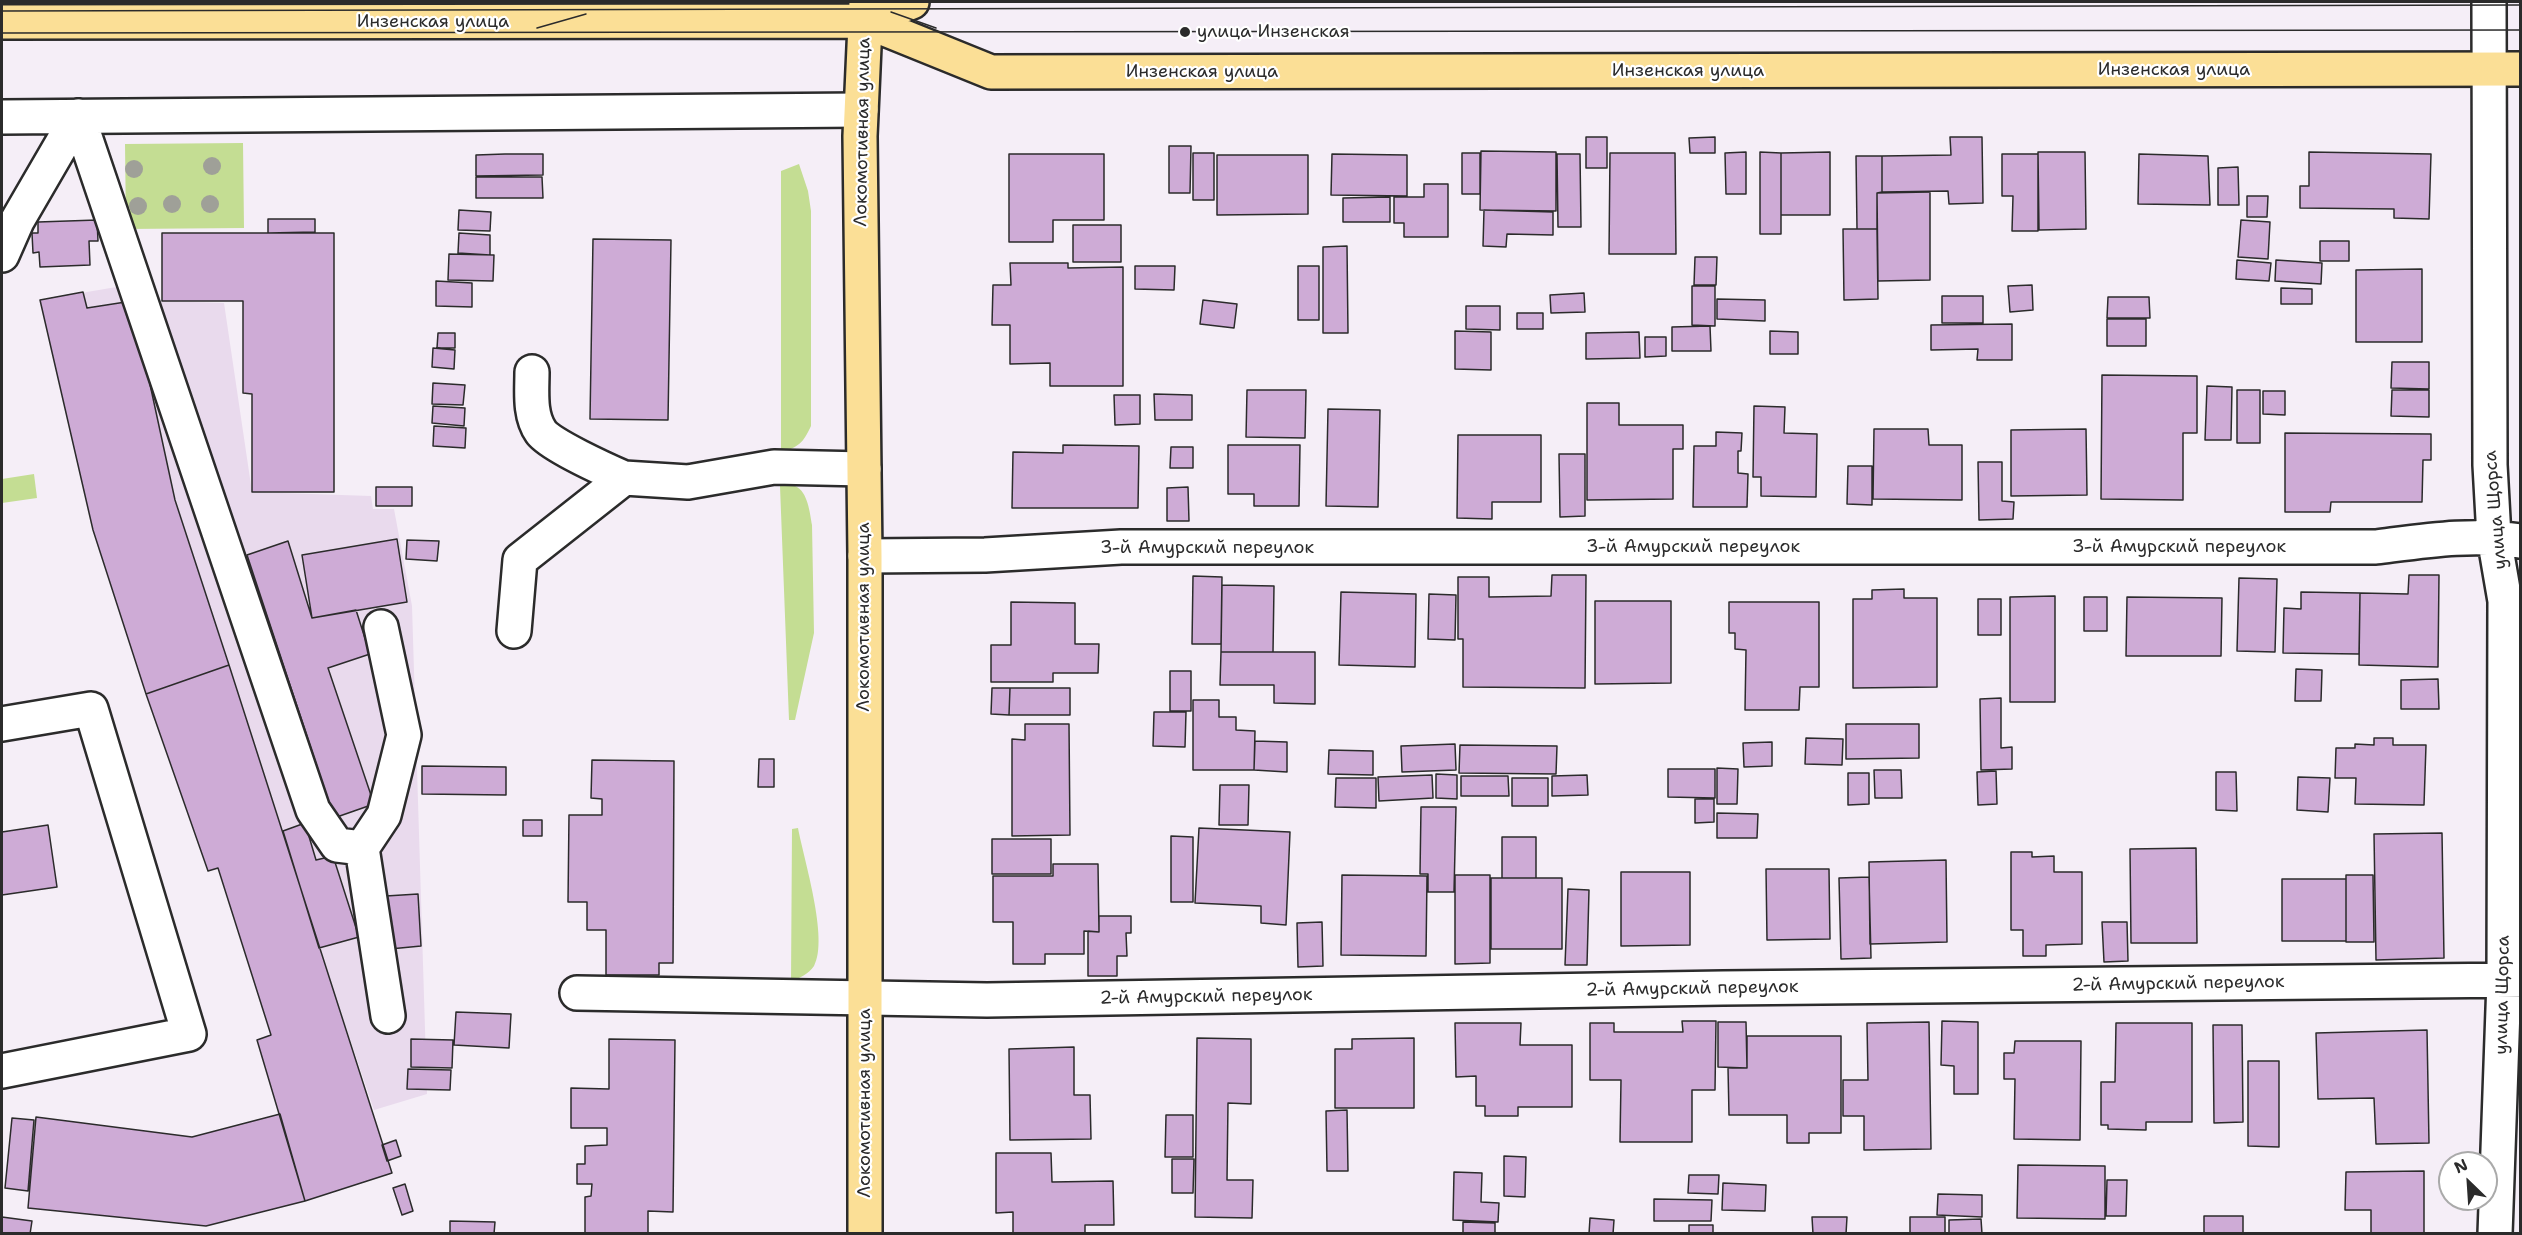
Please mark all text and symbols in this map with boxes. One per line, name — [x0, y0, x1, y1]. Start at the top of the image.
street label: Инзенская улица — [357, 11, 509, 33]
place label: улица Инзенская — [1197, 21, 1350, 43]
marker: улица Инзенская — [1178, 25, 1192, 39]
street label: Локомотивная улица — [851, 37, 875, 227]
street label: Инзенская улица — [2098, 59, 2250, 81]
street label: Инзенская улица — [1612, 60, 1764, 82]
street label: Инзенская улица — [1126, 61, 1278, 83]
street label: улица Щорса — [2480, 450, 2512, 570]
street label: Локомотивная улица — [853, 522, 875, 712]
street label: 3-й Амурский переулок — [1586, 536, 1800, 558]
street label: 3-й Амурский переулок — [2072, 536, 2286, 558]
street label: 3-й Амурский переулок — [1100, 537, 1314, 559]
street label: улица Щорса — [2491, 935, 2515, 1055]
street label: 2-й Амурский переулок — [2071, 971, 2285, 997]
street label: 2-й Амурский переулок — [1585, 976, 1799, 1002]
street label: 2-й Амурский переулок — [1099, 984, 1313, 1010]
street label: Локомотивная улица — [854, 1008, 876, 1198]
north arrow — [2438, 1151, 2498, 1211]
text: N — [2451, 1154, 2471, 1178]

